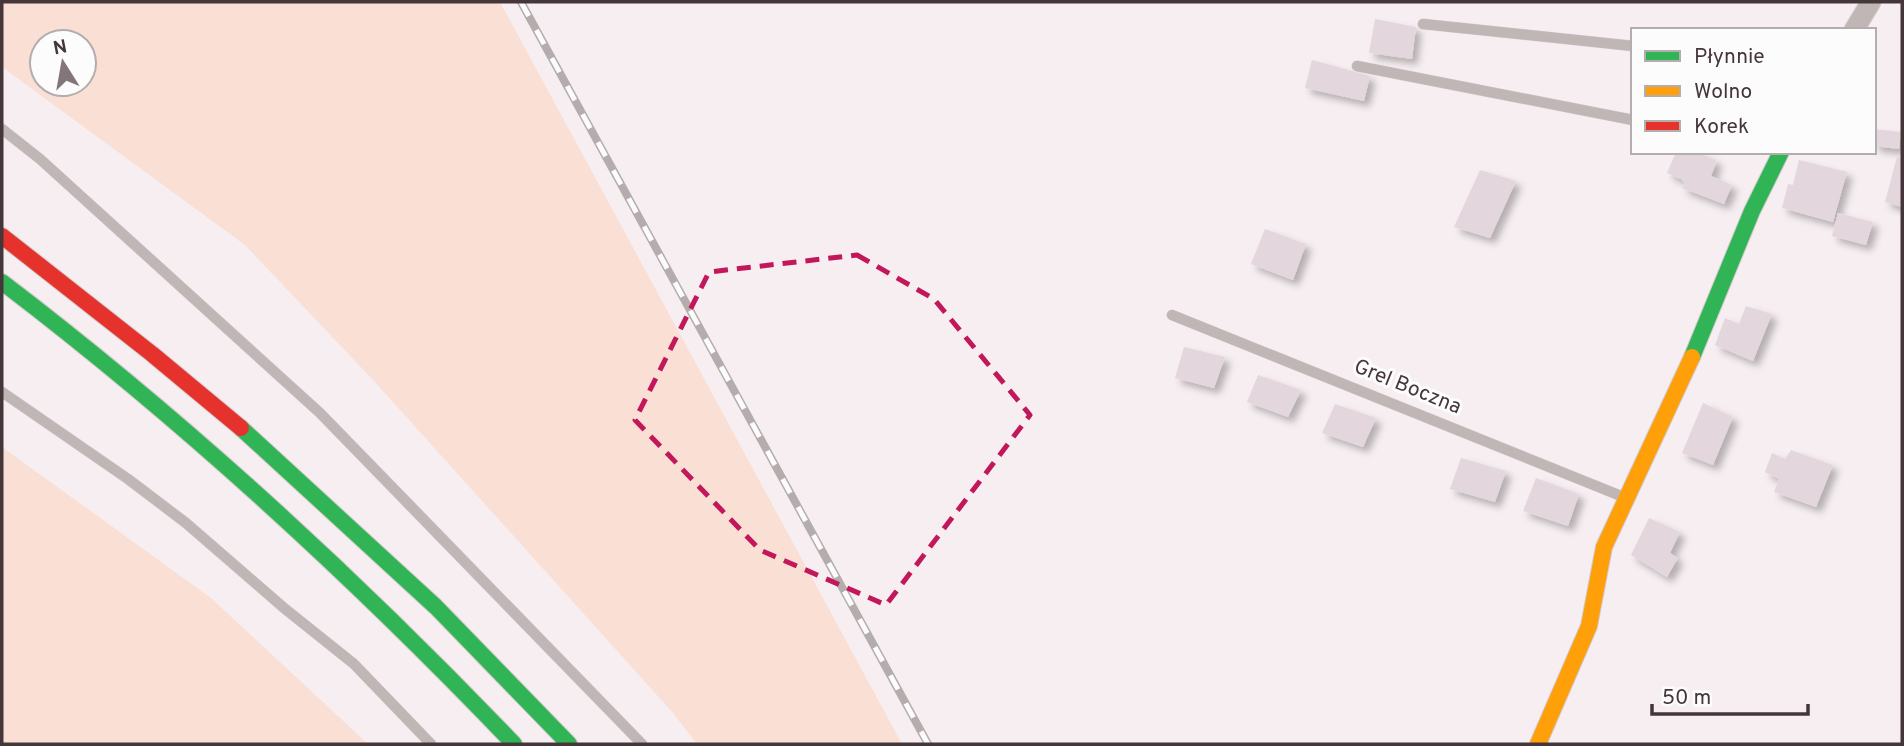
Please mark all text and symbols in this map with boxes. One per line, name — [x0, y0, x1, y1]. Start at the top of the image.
north arrow — [28, 28, 98, 98]
legend — [1631, 28, 1876, 154]
text: N — [51, 35, 69, 61]
text: Płynnie — [1694, 44, 1765, 71]
text: Wolno — [1694, 79, 1752, 106]
text: Korek — [1694, 114, 1749, 141]
street label: Grel Boczna — [1350, 354, 1465, 421]
scale bar — [1652, 672, 1808, 716]
text: 50 m — [1662, 685, 1711, 712]

